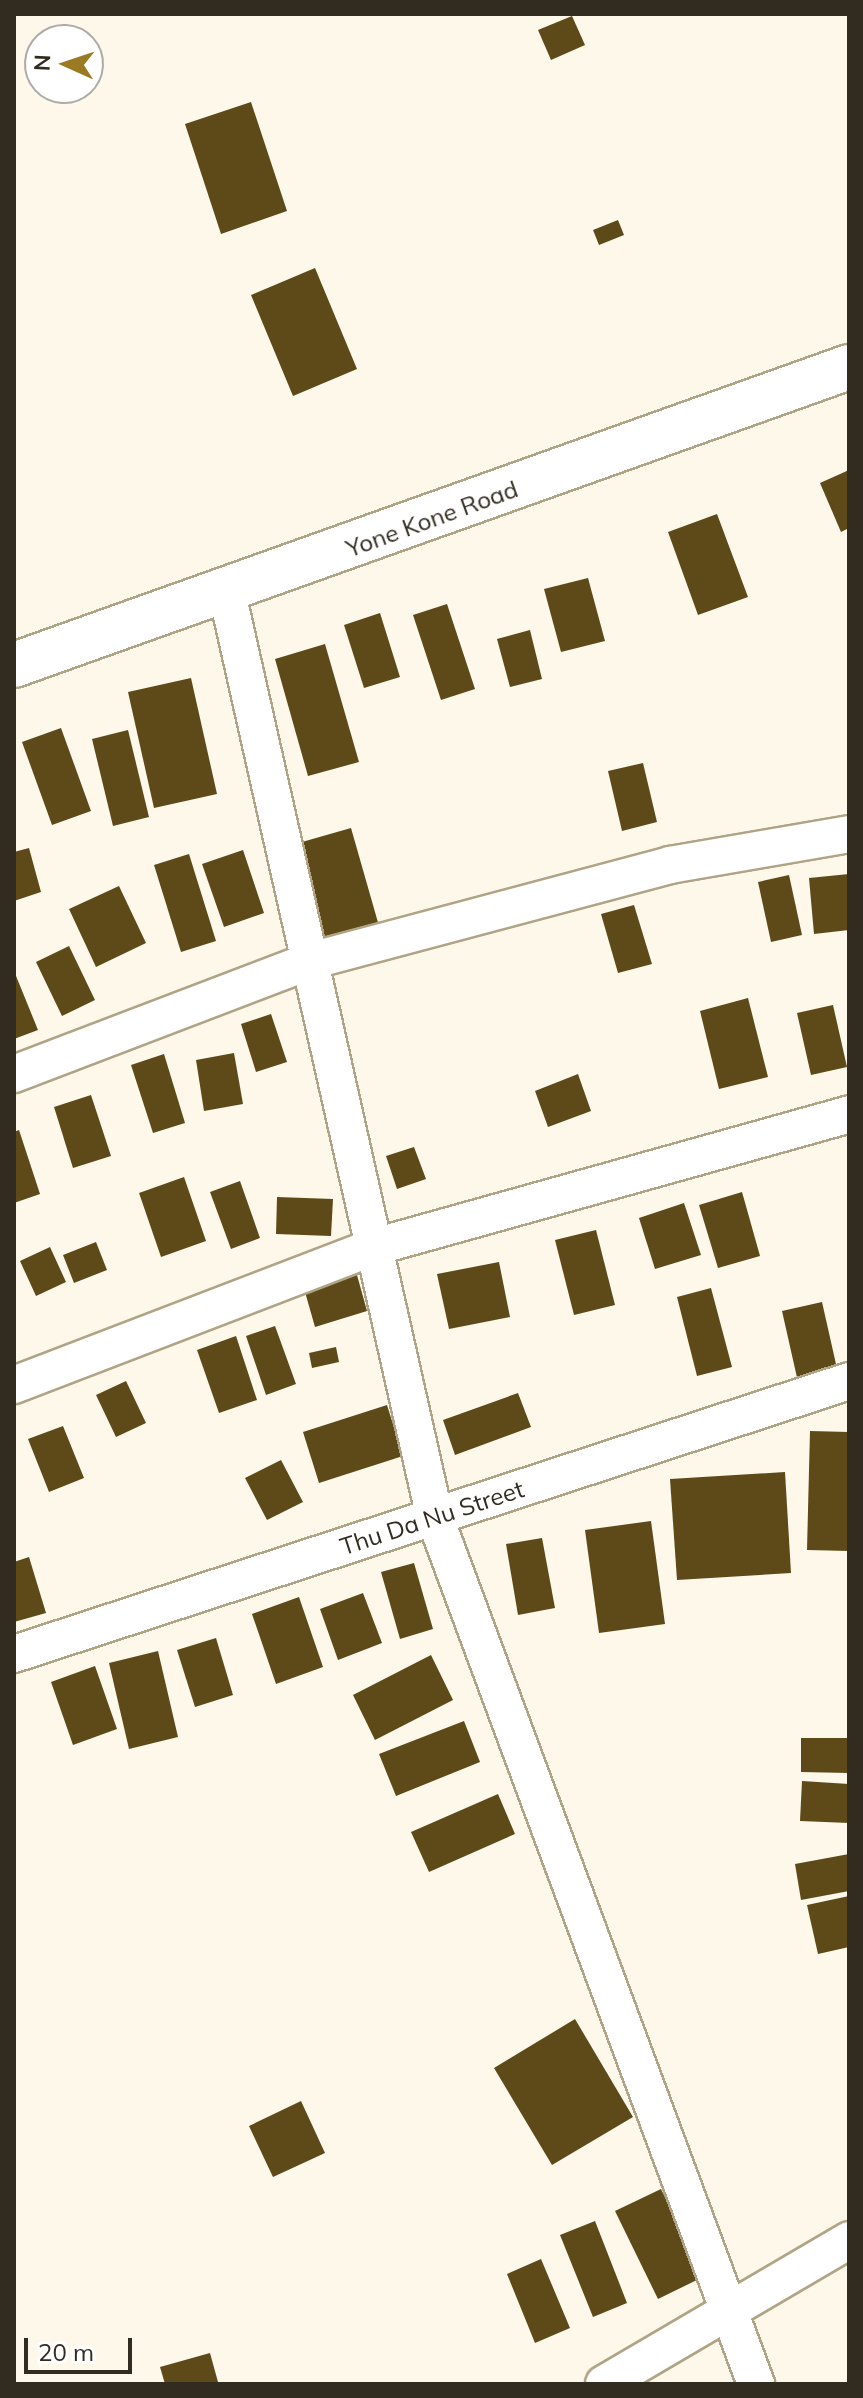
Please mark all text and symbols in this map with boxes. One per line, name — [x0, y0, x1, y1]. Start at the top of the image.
north arrow — [24, 24, 104, 104]
text: N — [28, 54, 56, 72]
street label: Yone Kone Road — [342, 475, 522, 563]
street label: Thu Da Nu Street — [336, 1475, 528, 1561]
scale bar — [28, 2322, 136, 2372]
text: 20 m — [38, 2337, 94, 2367]

